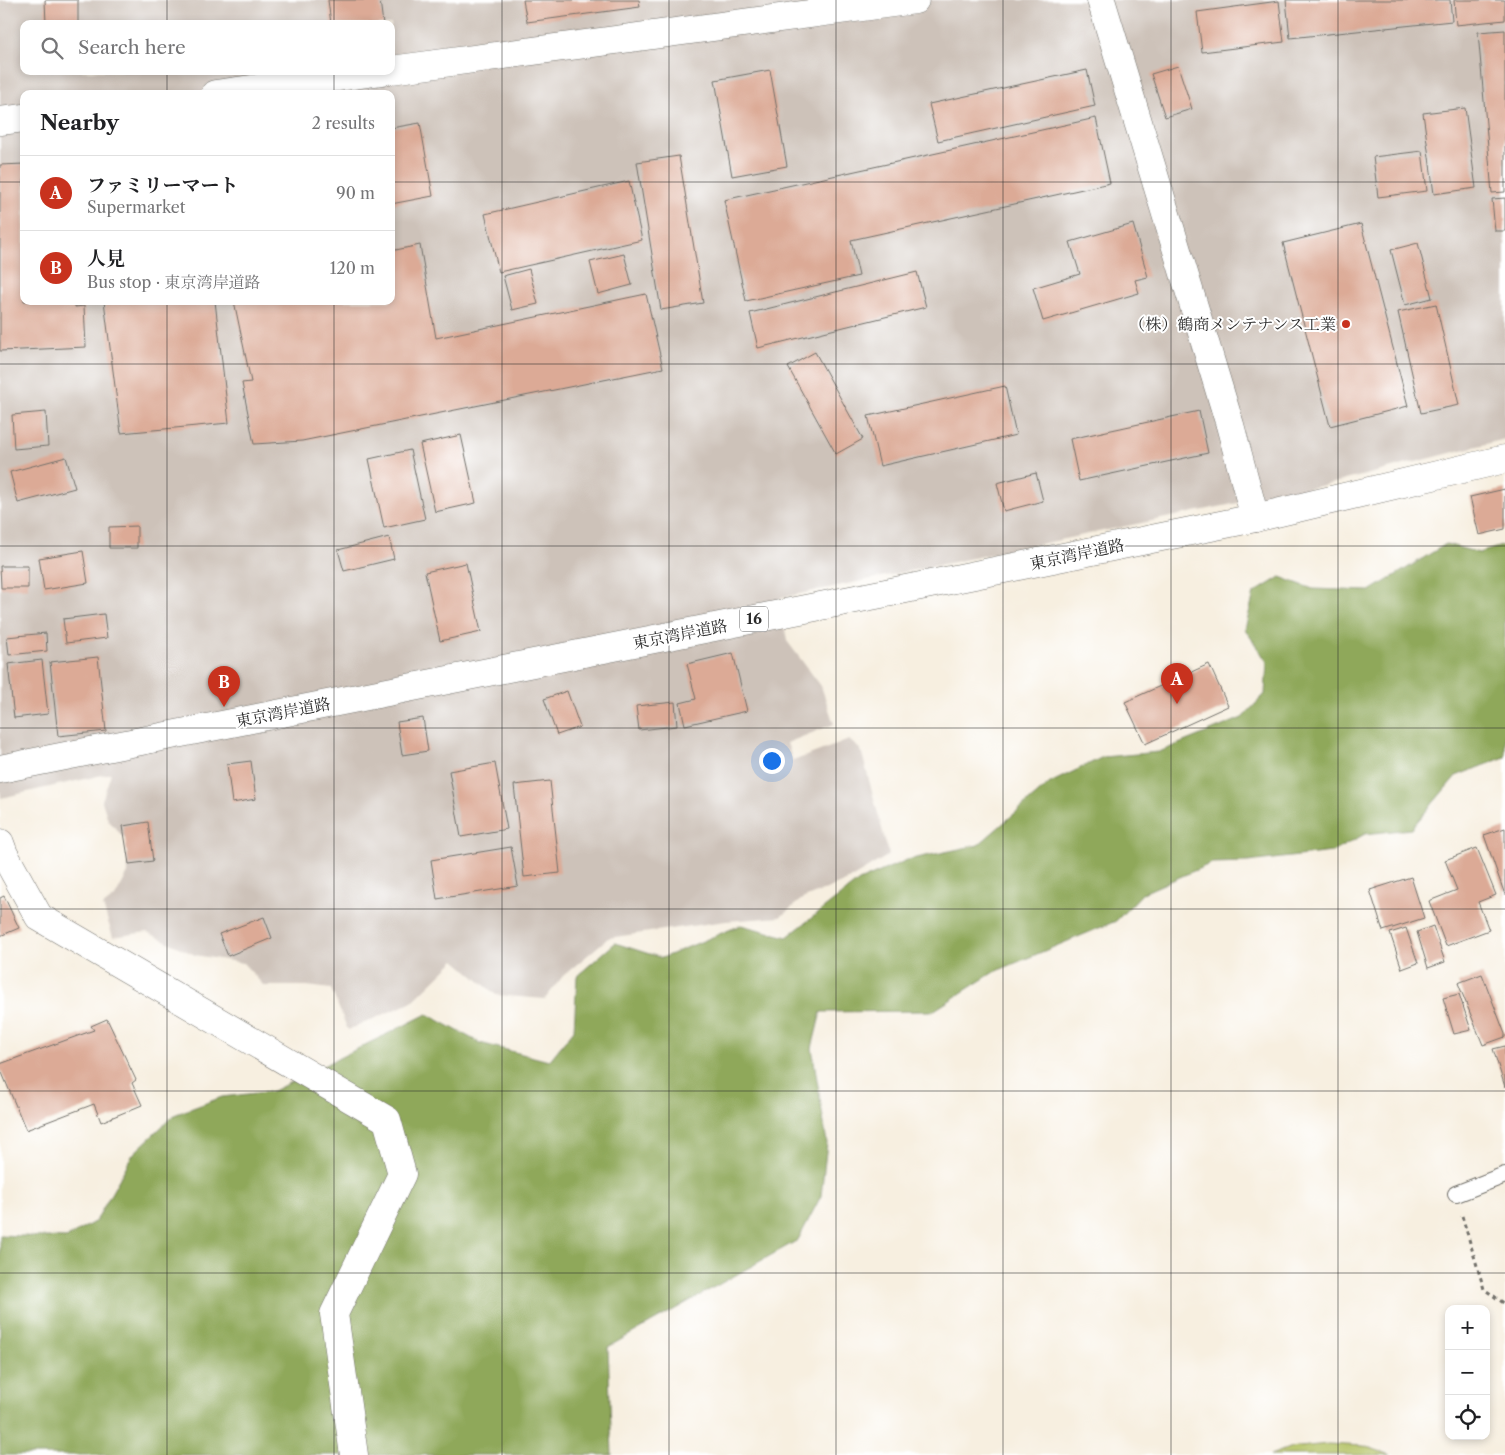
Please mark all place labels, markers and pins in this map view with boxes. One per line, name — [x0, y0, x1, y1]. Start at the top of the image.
place label: （株）鶴商メンテナンス工業 — [1129, 314, 1336, 334]
marker: （株）鶴商メンテナンス工業 — [1340, 318, 1352, 330]
pin: A — [1161, 663, 1193, 704]
pin: B — [208, 666, 240, 707]

